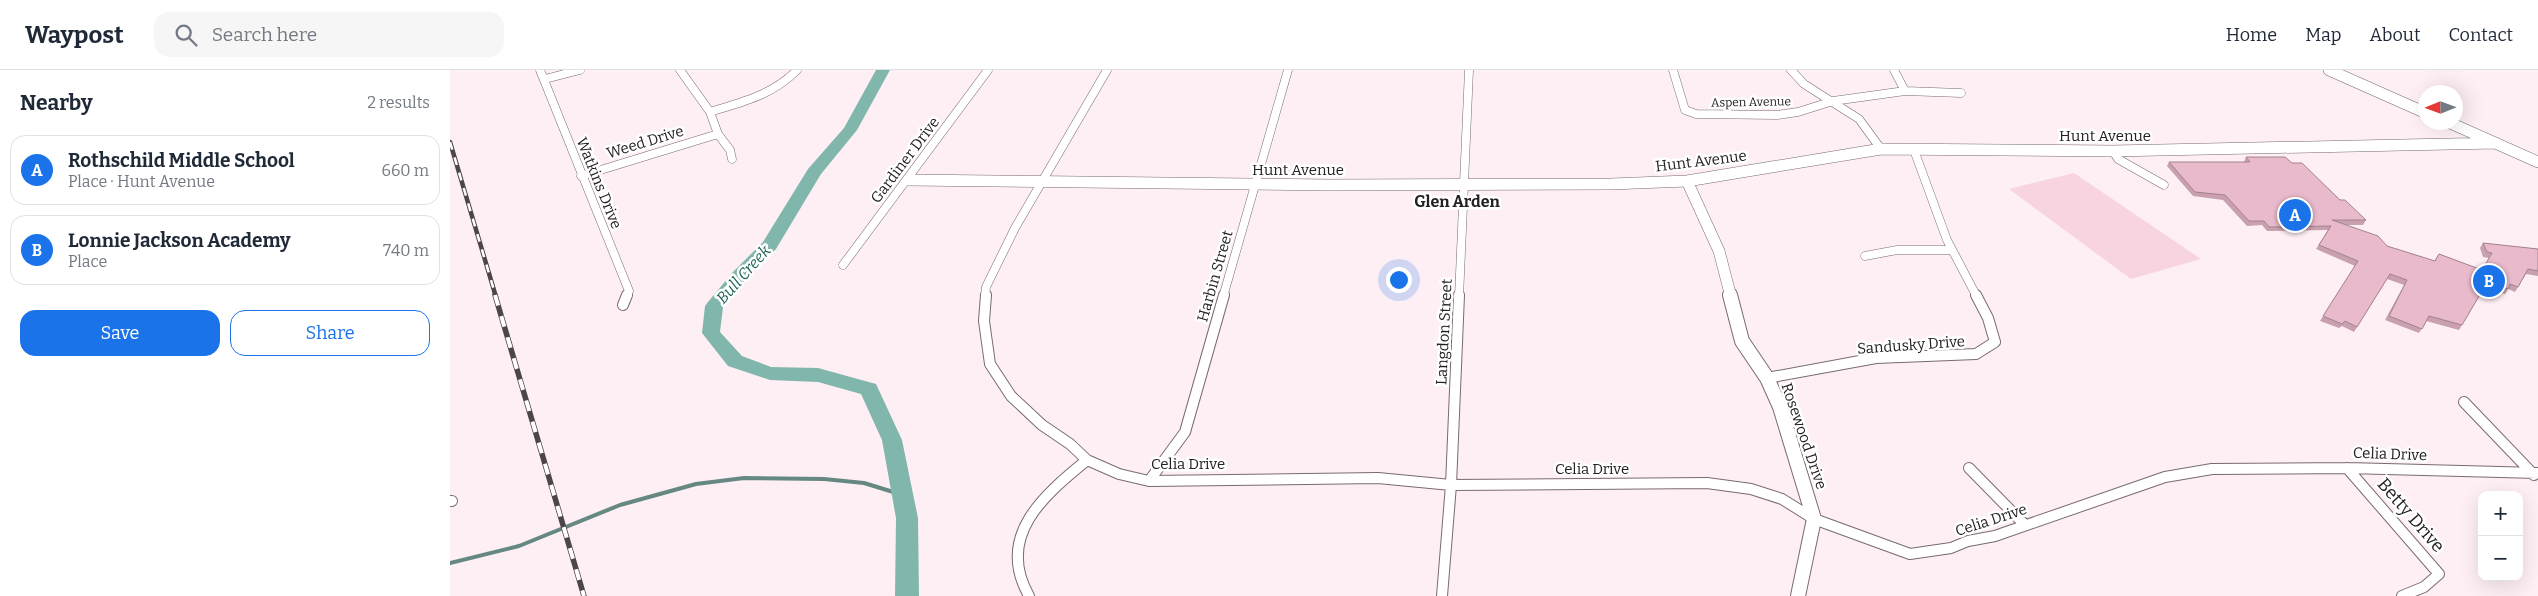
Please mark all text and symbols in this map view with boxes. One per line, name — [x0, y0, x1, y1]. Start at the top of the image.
search box — [154, 12, 504, 57]
text: Waypost — [25, 21, 124, 49]
icon: search — [172, 21, 200, 49]
text: Search here — [212, 23, 317, 46]
text: Home — [2226, 24, 2277, 46]
text: Map — [2305, 24, 2341, 46]
text: About — [2369, 24, 2420, 46]
text: Contact — [2448, 24, 2513, 46]
north arrow — [2418, 85, 2463, 130]
text: Nearby — [20, 90, 93, 116]
text: 2 results — [367, 93, 430, 112]
street label: Aspen Avenue — [1711, 94, 1791, 110]
street label: Gardiner Drive — [867, 113, 943, 207]
street label: Weed Drive — [604, 122, 686, 162]
street label: Hunt Avenue — [2059, 127, 2151, 145]
street label: Watkins Drive — [572, 135, 626, 231]
street label: Hunt Avenue — [1654, 146, 1748, 176]
text: Rothschild Middle School — [68, 149, 295, 172]
text: A — [31, 161, 43, 180]
text: 660 m — [381, 161, 429, 180]
street label: Hunt Avenue — [1252, 161, 1344, 179]
text: Place · Hunt Avenue — [68, 172, 215, 191]
district label: Glen Arden — [1414, 192, 1500, 211]
pin: A — [2279, 196, 2311, 234]
street label: Harbin Street — [1193, 228, 1237, 324]
text: Lonnie Jackson Academy — [68, 229, 291, 252]
text: B — [32, 241, 42, 260]
text: 740 m — [383, 241, 429, 260]
water label: Bull Creek — [712, 241, 775, 307]
text: Place — [68, 252, 107, 271]
pin: B — [2473, 262, 2505, 300]
your location — [1386, 267, 1412, 293]
street label: Langdon Street — [1432, 278, 1456, 386]
button: Save — [20, 310, 220, 356]
button: Share — [230, 310, 430, 356]
street label: Sandusky Drive — [1856, 332, 1966, 358]
street label: Rosewood Drive — [1777, 381, 1831, 491]
street label: Celia Drive — [2353, 444, 2427, 464]
street label: Celia Drive — [1151, 455, 1225, 473]
street label: Celia Drive — [1555, 460, 1629, 478]
street label: Betty Drive — [2373, 473, 2449, 557]
map controls — [2478, 491, 2523, 581]
button: + — [2478, 491, 2523, 536]
street label: Celia Drive — [1953, 500, 2029, 540]
button: − — [2478, 536, 2523, 581]

